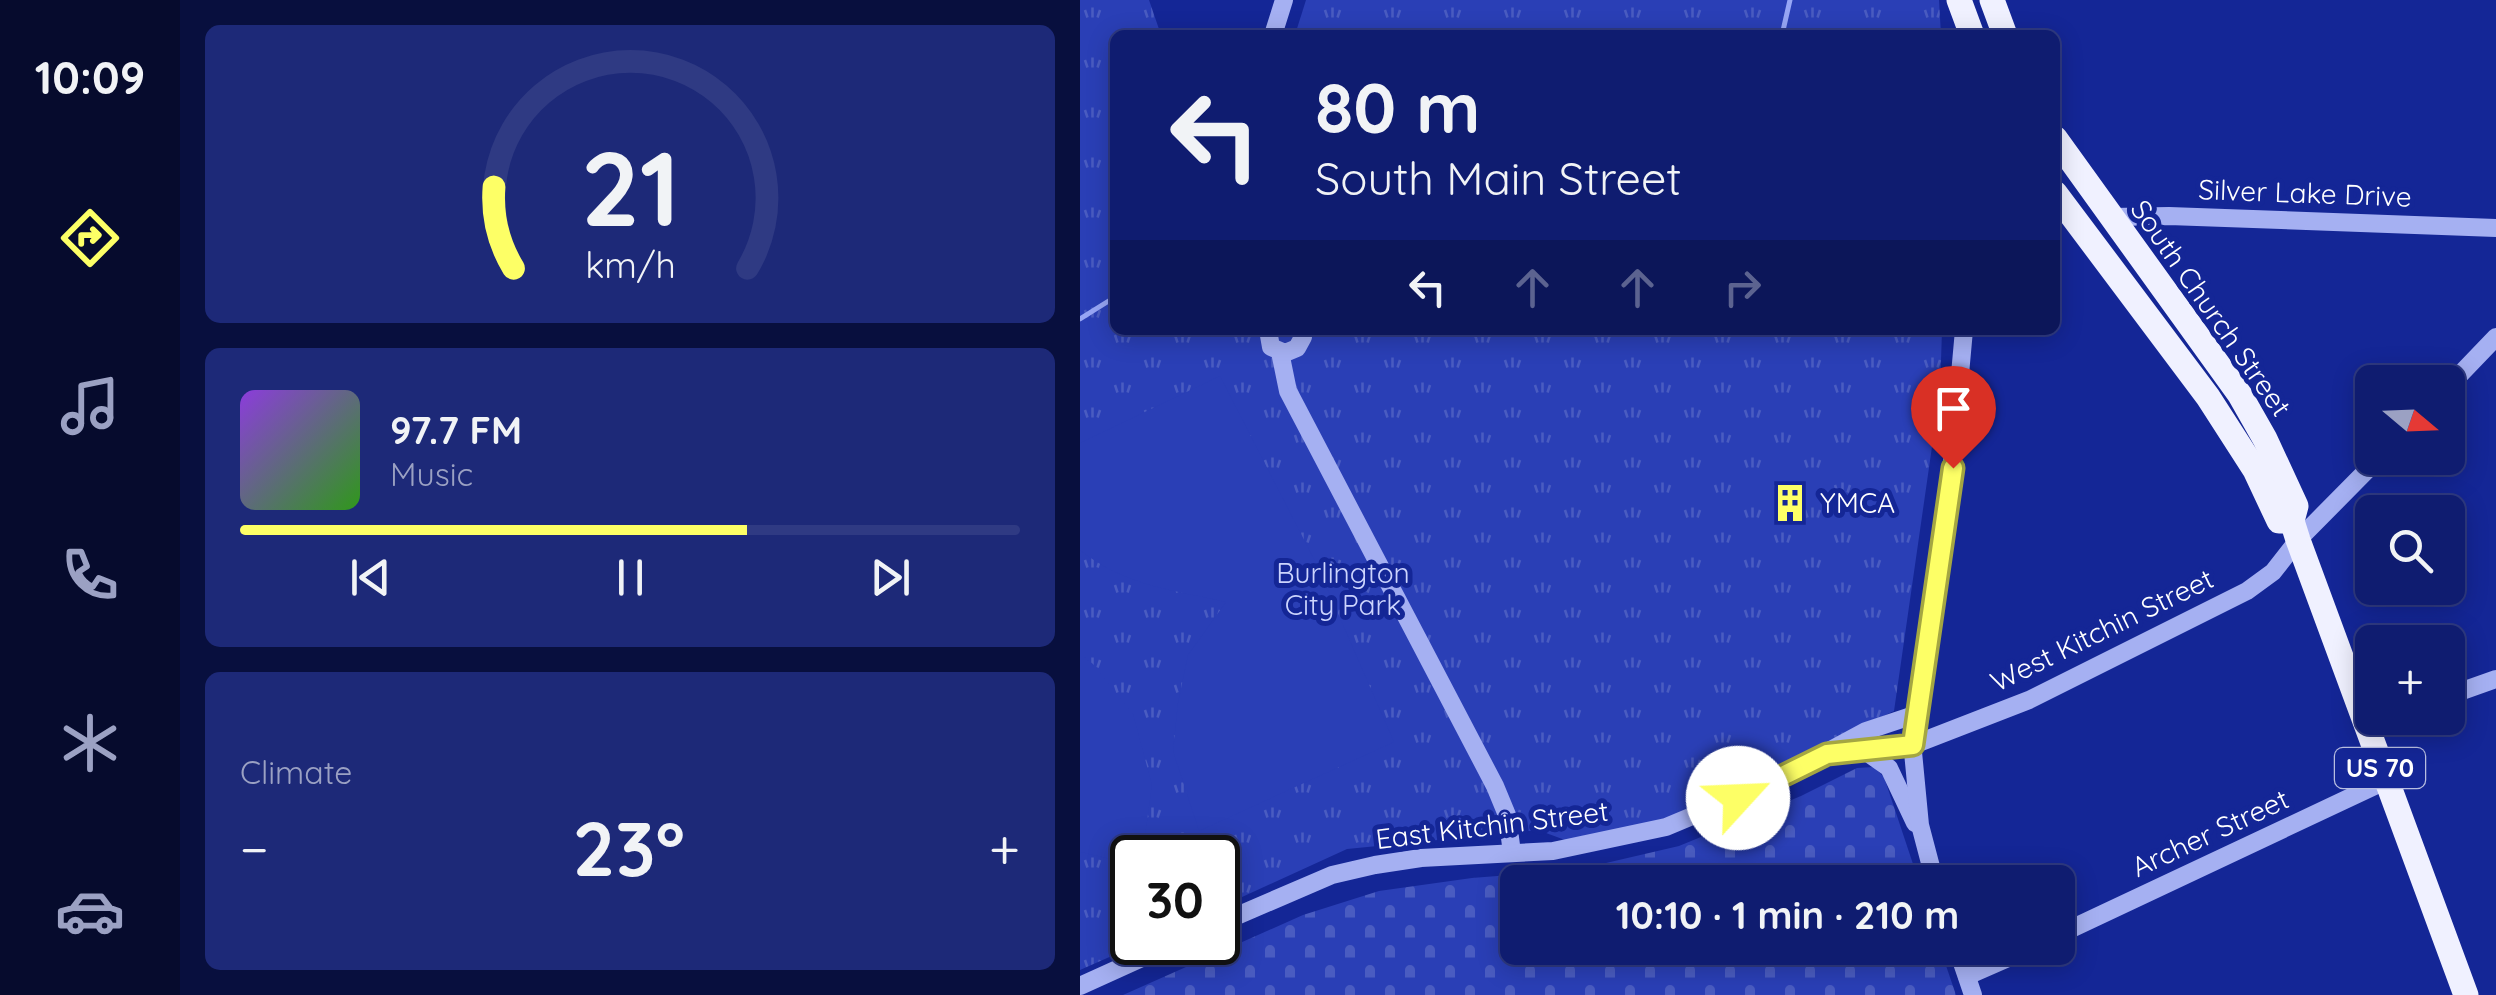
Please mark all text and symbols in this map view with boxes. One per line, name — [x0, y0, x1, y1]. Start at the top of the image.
text: 10:09 — [35, 49, 145, 105]
text: 80 m — [1315, 63, 1480, 151]
icon: left — [1150, 70, 1280, 200]
text: 21 — [580, 122, 680, 252]
text: South Main Street — [1315, 150, 1682, 206]
street label: Silver Lake Drive — [2198, 171, 2412, 214]
street label: South Church Street — [2124, 193, 2299, 423]
icon: directions — [55, 203, 125, 273]
text: km/h — [585, 242, 675, 287]
icon: left — [1400, 260, 1455, 315]
icon: ahead — [1505, 260, 1560, 315]
icon: ahead — [1610, 260, 1665, 315]
icon: right — [1715, 260, 1770, 315]
north arrow — [2355, 365, 2465, 475]
map controls — [2355, 365, 2465, 735]
pin — [1911, 366, 1996, 469]
icon: music — [55, 371, 125, 441]
icon: arrive — [1926, 381, 1981, 436]
text: 97.7 FM — [390, 406, 522, 454]
text: Music — [390, 454, 473, 494]
building icon: YMCA — [1769, 482, 1811, 524]
place label: YMCA — [1820, 485, 1895, 520]
button: search — [2355, 495, 2465, 605]
icon: phone — [55, 540, 125, 610]
icon: previous — [343, 550, 398, 605]
icon: pause — [603, 550, 658, 605]
icon: next — [863, 550, 918, 605]
park label: Burlington City Park — [1276, 555, 1410, 622]
street label: West Kitchin Street — [1985, 560, 2219, 699]
button: + — [2355, 625, 2465, 735]
icon: climate — [55, 708, 125, 778]
position arrow — [1686, 746, 1790, 850]
road number: US 70 — [2335, 748, 2425, 788]
text: Climate — [240, 752, 352, 792]
street label: Archer Street — [2126, 781, 2294, 884]
street label: East Kitchin Street — [1374, 793, 1610, 856]
text: 23° — [573, 801, 685, 895]
text: − — [240, 814, 269, 883]
text: + — [989, 814, 1020, 883]
speed limit sign: 30 — [1110, 835, 1240, 965]
icon: car — [55, 876, 125, 946]
text: 10:10 · 1 min · 210 m — [1616, 891, 1959, 939]

